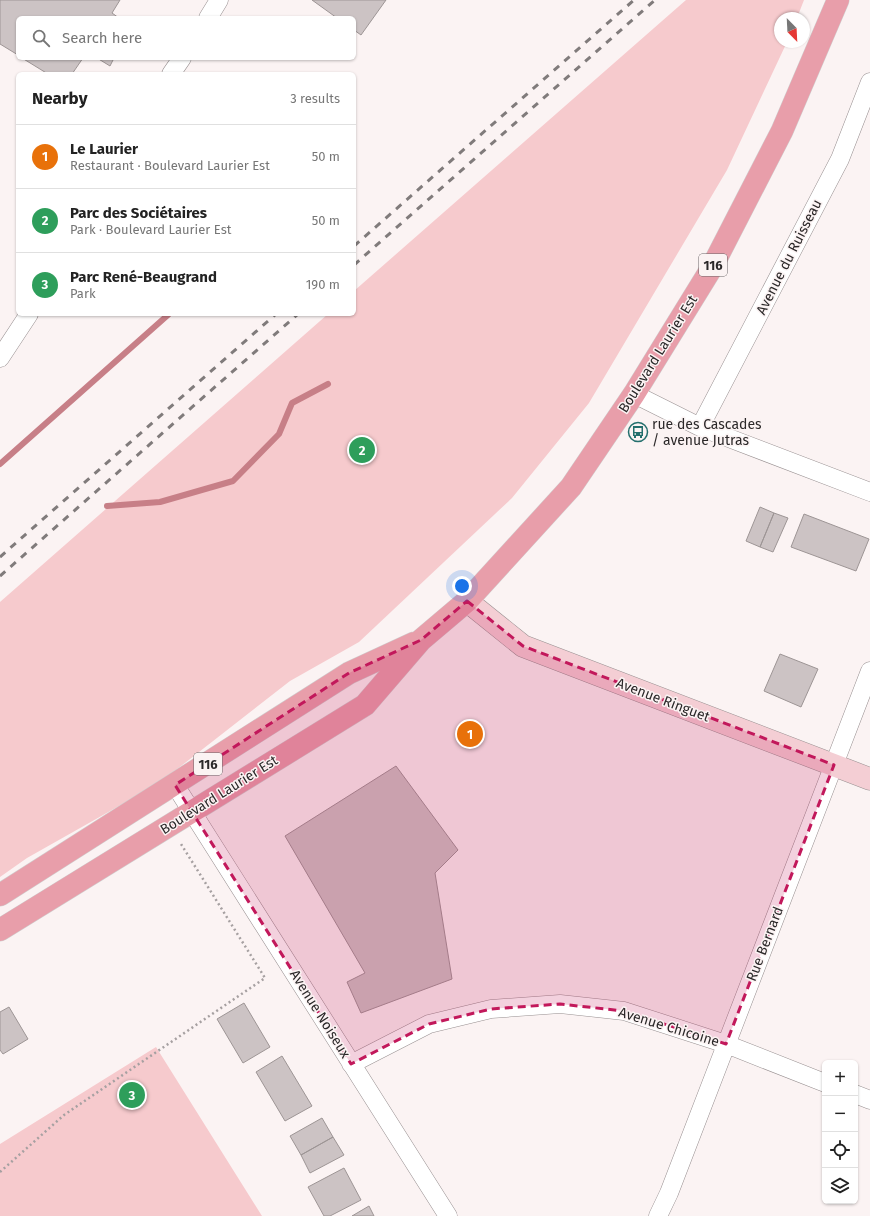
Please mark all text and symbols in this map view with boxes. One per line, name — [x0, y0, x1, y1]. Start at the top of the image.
north arrow — [774, 12, 810, 48]
search box — [16, 16, 356, 60]
icon: search — [30, 27, 52, 49]
text: Search here — [62, 29, 142, 47]
text: Nearby — [32, 88, 87, 109]
text: 3 results — [290, 91, 340, 106]
text: Le Laurier — [70, 140, 138, 158]
text: 1 — [42, 149, 48, 164]
text: 50 m — [312, 149, 340, 164]
text: Restaurant · Boulevard Laurier Est — [70, 158, 270, 173]
street label: Avenue du Ruisseau — [753, 196, 825, 318]
text: Parc des Sociétaires — [70, 204, 207, 222]
text: 2 — [42, 213, 48, 228]
text: 50 m — [312, 213, 340, 228]
text: Park · Boulevard Laurier Est — [70, 222, 231, 237]
road number: 116 — [699, 254, 727, 276]
text: Parc René-Beaugrand — [70, 268, 217, 286]
text: 3 — [42, 277, 48, 292]
text: 190 m — [306, 277, 340, 292]
text: Park — [70, 286, 96, 301]
street label: Boulevard Laurier Est — [615, 291, 702, 416]
place label: rue des Cascades / avenue Jutras — [652, 416, 762, 449]
bus stop icon: rue des Cascades / avenue Jutras — [627, 421, 649, 443]
pin: 2 — [349, 435, 375, 465]
your location — [452, 576, 472, 596]
street label: Avenue Ringuet — [614, 674, 713, 726]
pin: 1 — [457, 719, 483, 749]
street label: Boulevard Laurier Est — [157, 751, 282, 838]
road number: 116 — [194, 753, 222, 775]
street label: Rue Bernard — [743, 904, 787, 984]
street label: Avenue Noiseux — [286, 967, 354, 1061]
street label: Avenue Chicoine — [617, 1004, 721, 1050]
map controls — [822, 1060, 858, 1204]
button: + — [822, 1060, 858, 1096]
pin: 3 — [119, 1080, 145, 1110]
button: − — [822, 1096, 858, 1132]
button: locate — [822, 1132, 858, 1168]
button: layers — [822, 1168, 858, 1204]

